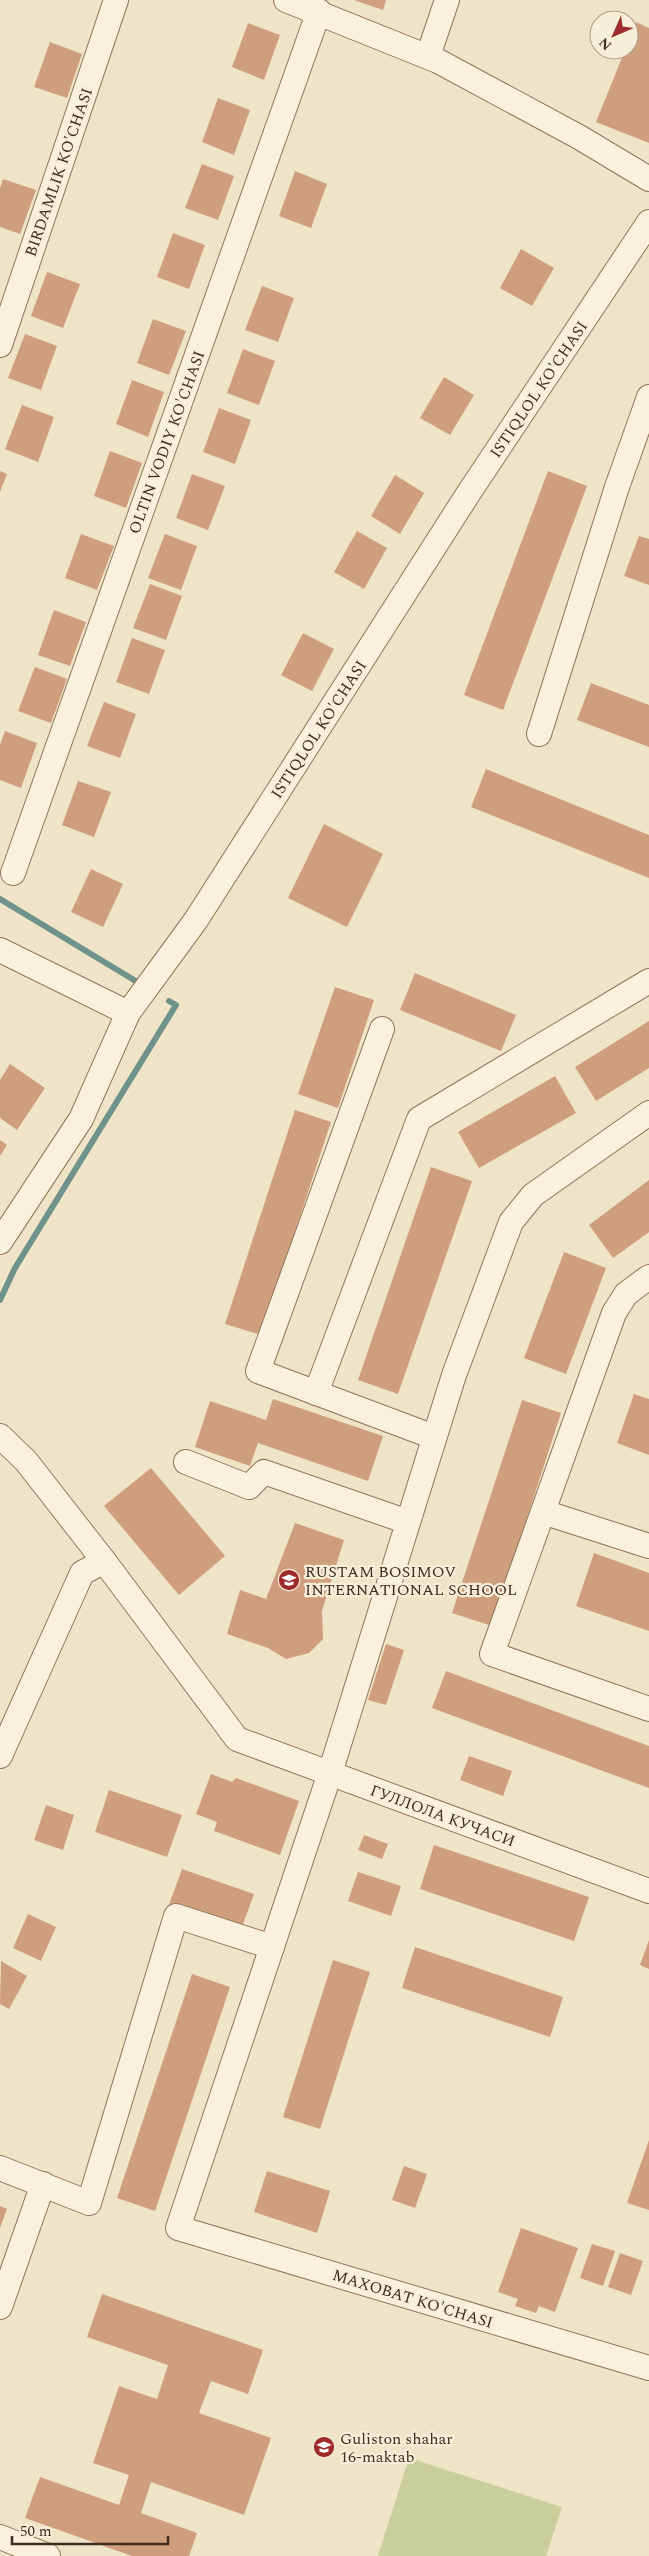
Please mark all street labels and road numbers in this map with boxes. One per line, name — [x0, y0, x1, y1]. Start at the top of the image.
street label: BIRDAMLIK KO'CHASI — [19, 85, 99, 260]
street label: ISTIQLOL KO'CHASI — [484, 316, 594, 463]
street label: OLTIN VODIY KO'CHASI — [123, 347, 211, 537]
street label: ISTIQLOL KO'CHASI — [265, 656, 373, 804]
street label: ГУЛЛОЛА КУЧАСИ — [367, 1778, 519, 1853]
street label: MAXOBAT KO'CHASI — [329, 2263, 496, 2335]

